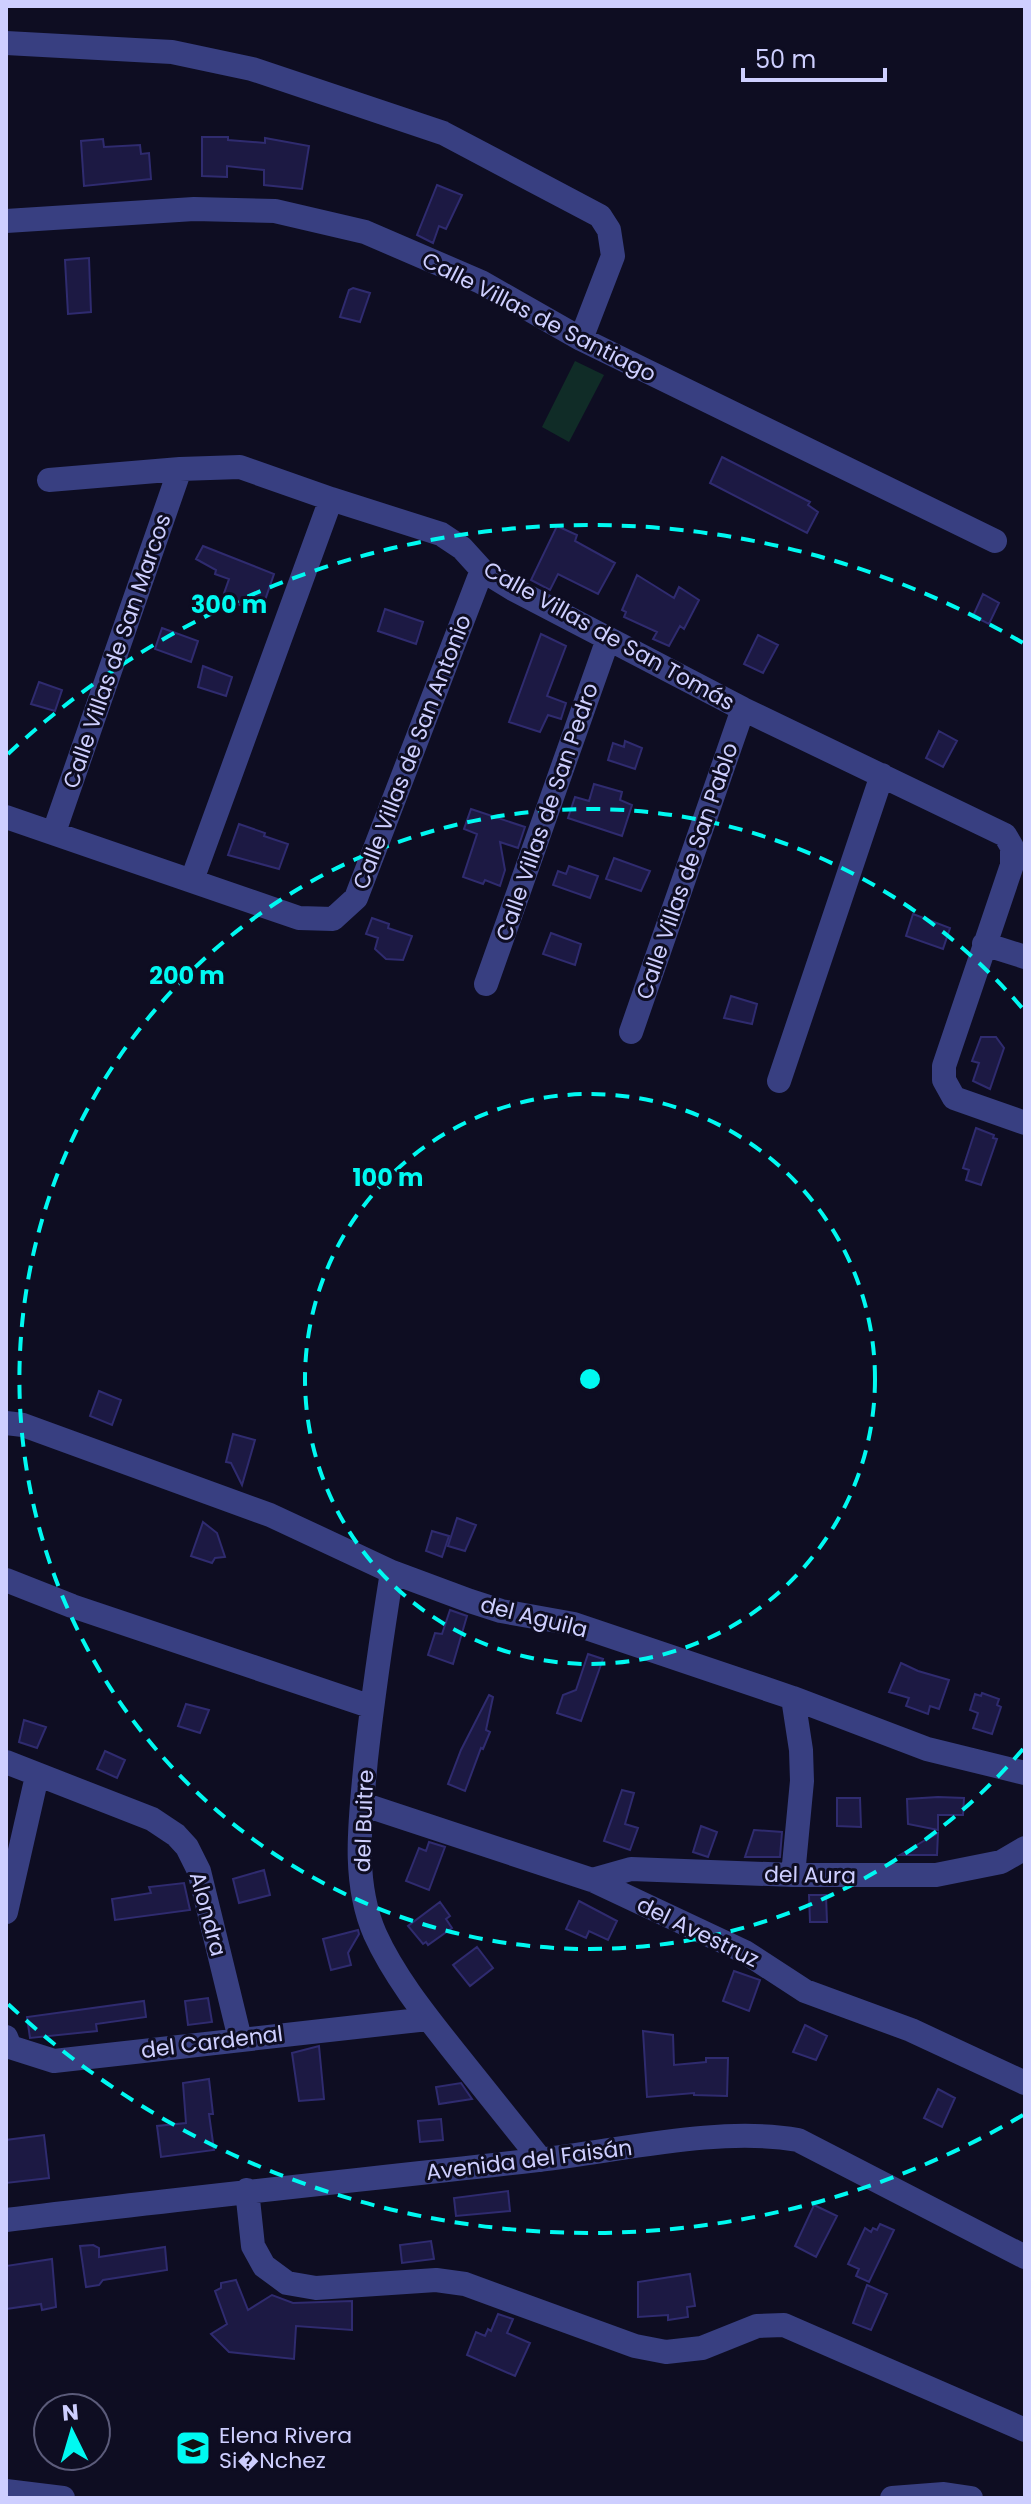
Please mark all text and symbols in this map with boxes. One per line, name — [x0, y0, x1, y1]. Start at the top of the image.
scale bar — [743, 32, 885, 82]
text: 50 m — [755, 43, 816, 76]
street label: Calle Villas de Santiago — [417, 244, 661, 390]
street label: Calle Villas de San Marcos — [55, 510, 179, 792]
street label: Calle Villas de San Tomás — [478, 554, 740, 718]
text: 300 m — [191, 588, 267, 621]
street label: Calle Villas de San Antonio — [345, 610, 479, 894]
street label: Calle Villas de San Pedro — [488, 679, 606, 945]
street label: Calle Villas de San Pablo — [628, 738, 746, 1004]
text: 200 m — [149, 959, 225, 992]
text: 100 m — [353, 1161, 423, 1194]
centre of rings — [576, 1365, 604, 1393]
street label: del Aguila — [477, 1589, 591, 1645]
street label: del Buitre — [347, 1769, 381, 1873]
street label: del Aura — [764, 1859, 856, 1891]
street label: Alondra — [182, 1868, 234, 1960]
street label: del Avestruz — [632, 1889, 764, 1975]
street label: del Cardenal — [139, 2018, 285, 2066]
street label: Avenida del Faisán — [424, 2132, 634, 2188]
north arrow — [32, 2392, 112, 2472]
text: N — [61, 2396, 80, 2429]
place label: Elena Rivera Si�Nchez — [219, 2420, 352, 2476]
school or university icon: Elena Rivera Si�Nchez — [174, 2429, 212, 2467]

